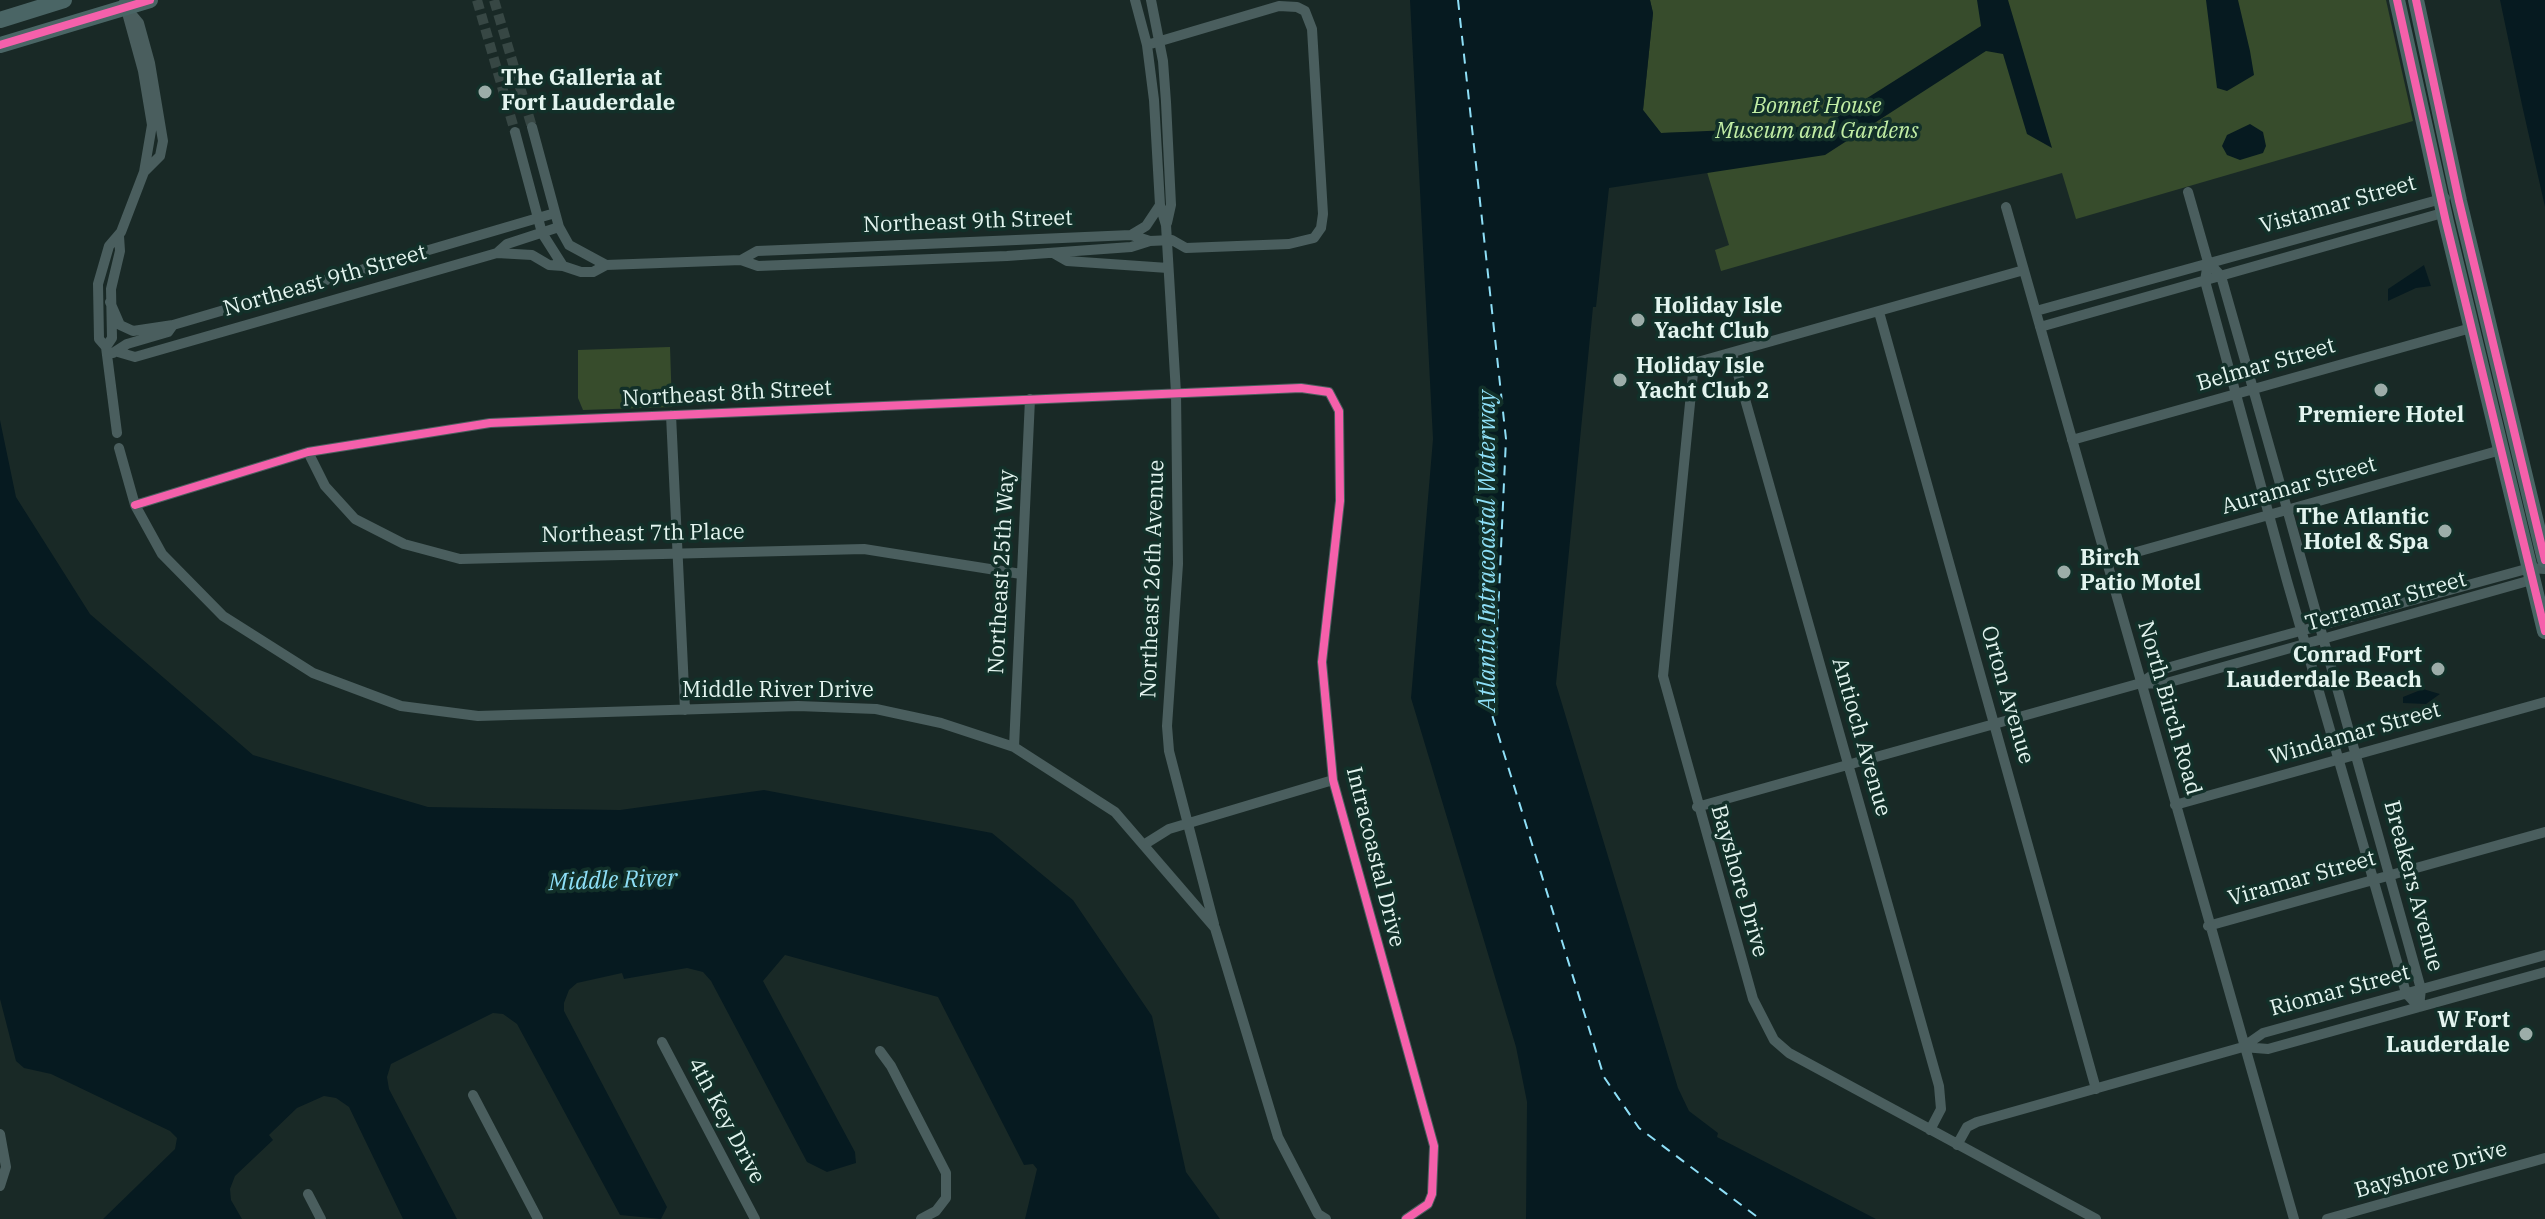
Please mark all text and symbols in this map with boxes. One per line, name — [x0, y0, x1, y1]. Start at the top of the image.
place label: The Galleria at Fort Lauderdale — [501, 66, 675, 118]
marker: The Galleria at Fort Lauderdale — [476, 83, 494, 101]
park label: Bonnet House Museum and Gardens — [1715, 94, 1919, 146]
street label: Vistamar Street — [2257, 170, 2419, 240]
street label: Northeast 9th Street — [863, 205, 1073, 239]
street label: Northeast 9th Street — [220, 239, 430, 323]
place label: Holiday Isle Yacht Club — [1654, 294, 1782, 346]
marker: Holiday Isle Yacht Club — [1629, 311, 1647, 329]
street label: Belmar Street — [2194, 333, 2338, 397]
place label: Holiday Isle Yacht Club 2 — [1636, 354, 1769, 406]
marker: Holiday Isle Yacht Club 2 — [1611, 371, 1629, 389]
street label: Northeast 8th Street — [621, 375, 833, 413]
marker: Premiere Hotel — [2372, 381, 2390, 399]
water label: Atlantic Intracoastal Waterway — [1474, 391, 1502, 711]
place label: Premiere Hotel — [2298, 403, 2464, 429]
street label: Auramar Street — [2219, 451, 2379, 521]
street label: Northeast 26th Avenue — [1136, 459, 1170, 699]
street label: Northeast 25th Way — [983, 469, 1021, 675]
place label: The Atlantic Hotel & Spa — [2296, 505, 2429, 556]
street label: Northeast 7th Place — [541, 519, 745, 549]
marker: The Atlantic Hotel & Spa — [2436, 522, 2454, 540]
place label: Birch Patio Motel — [2080, 546, 2201, 598]
marker: Birch Patio Motel — [2055, 563, 2073, 581]
street label: Terramar Street — [2302, 566, 2470, 638]
street label: North Birch Road — [2131, 618, 2207, 798]
street label: Orton Avenue — [1975, 623, 2039, 767]
place label: Conrad Fort Lauderdale Beach — [2226, 643, 2422, 694]
street label: Antioch Avenue — [1826, 655, 1896, 819]
marker: Conrad Fort Lauderdale Beach — [2429, 660, 2447, 678]
street label: Middle River Drive — [682, 678, 874, 704]
street label: Windamar Street — [2266, 697, 2444, 771]
street label: Intracoastal Drive — [1340, 764, 1410, 950]
street label: Breakers Avenue — [2378, 798, 2448, 974]
street label: Bayshore Drive — [1705, 802, 1773, 960]
street label: Viramar Street — [2225, 845, 2379, 913]
water label: Middle River — [548, 864, 678, 898]
street label: Riomar Street — [2267, 960, 2413, 1022]
place label: W Fort Lauderdale — [2386, 1008, 2510, 1060]
marker: W Fort Lauderdale — [2517, 1025, 2535, 1043]
street label: 4th Key Drive — [682, 1053, 770, 1189]
street label: Bayshore Drive — [2352, 1136, 2510, 1204]

